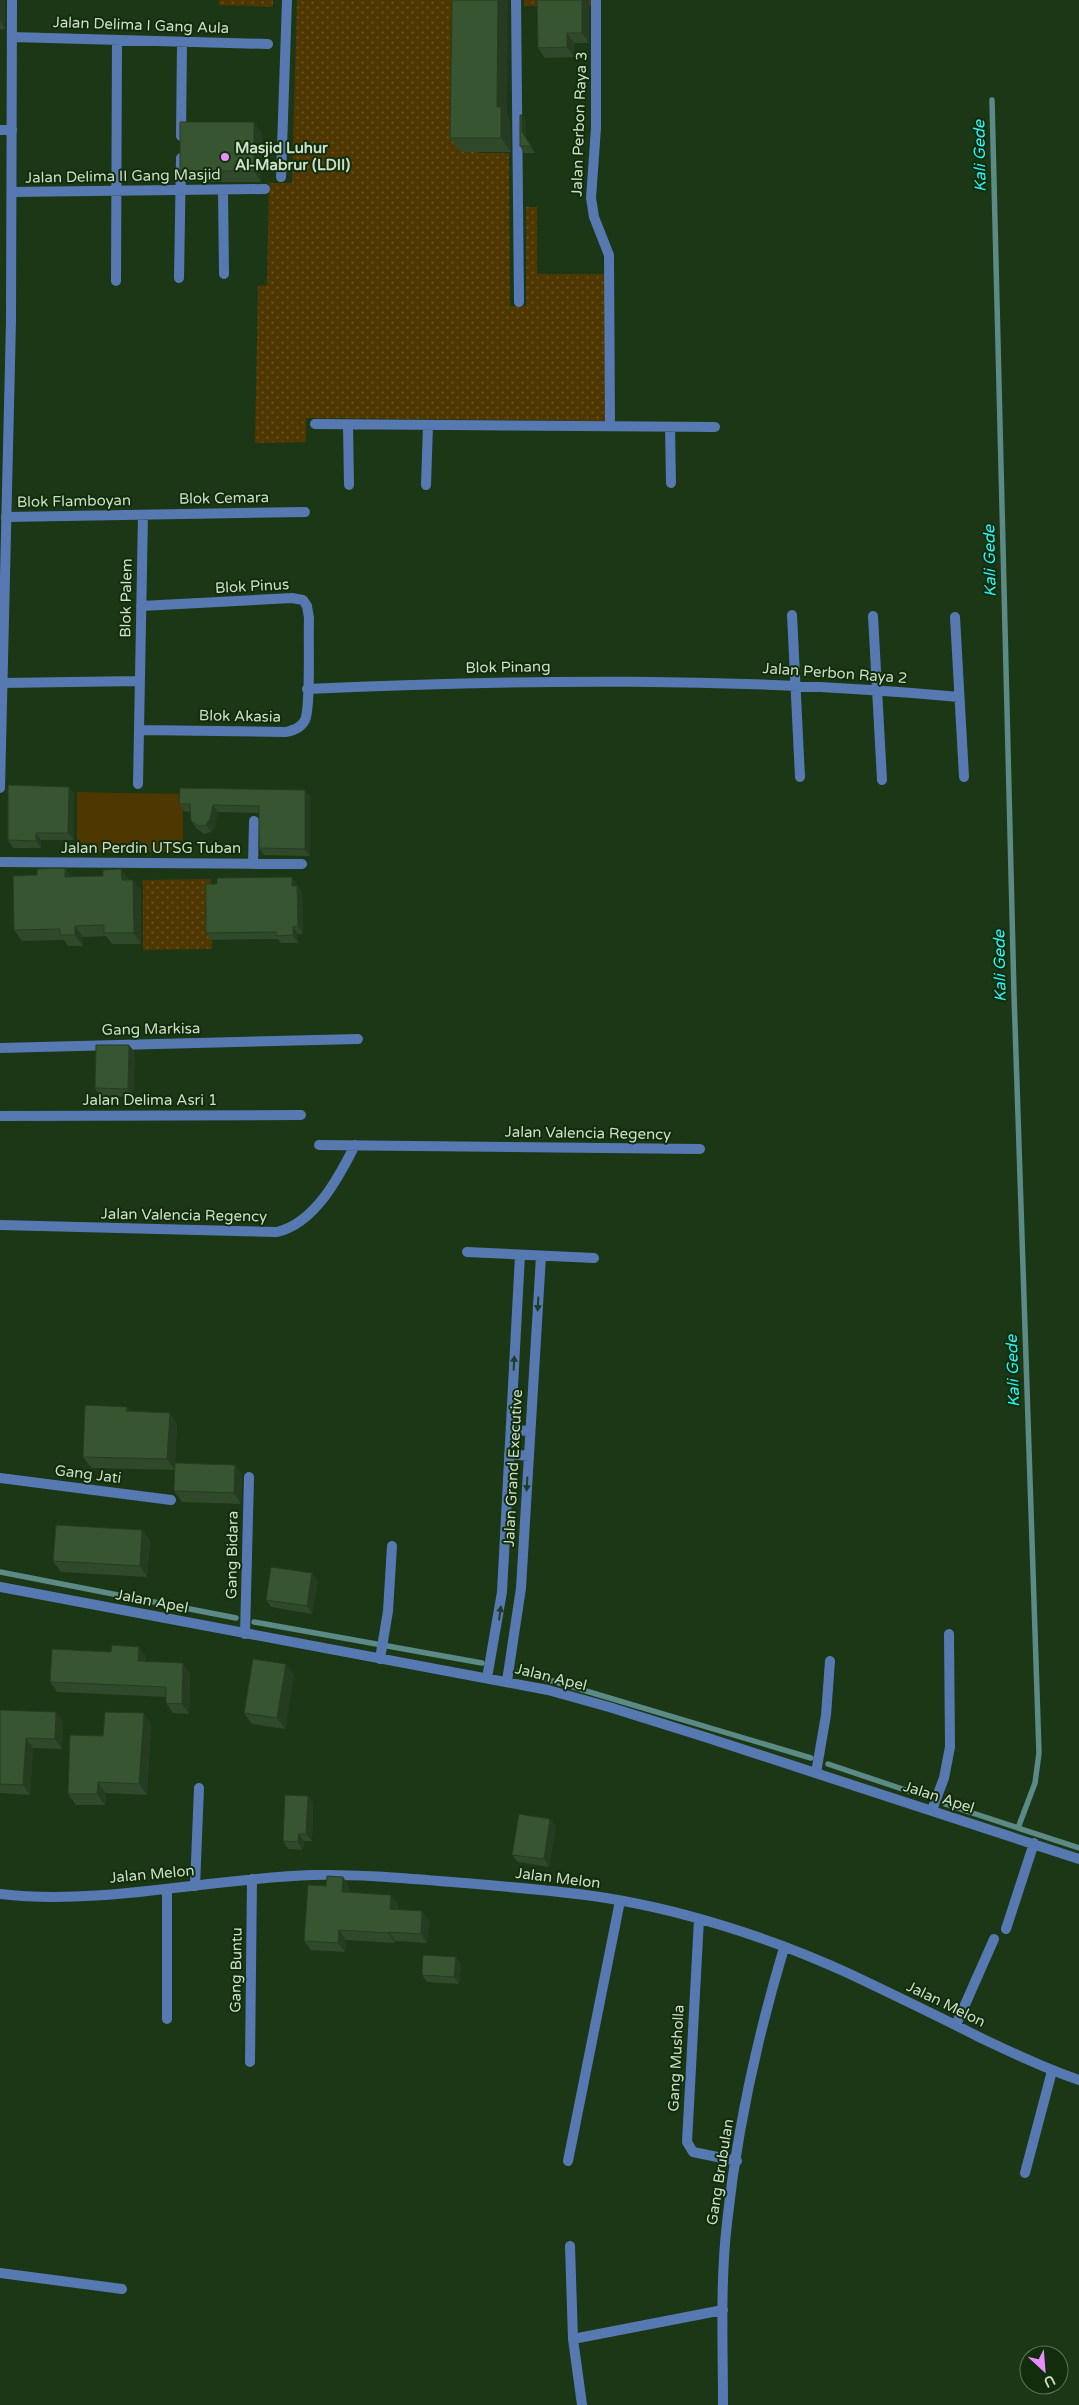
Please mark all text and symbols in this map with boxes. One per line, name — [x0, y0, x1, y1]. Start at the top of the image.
street label: Jalan Delima I Gang Aula — [53, 13, 229, 37]
street label: Jalan Perbon Raya 3 — [567, 51, 591, 197]
water label: Kali Gede — [969, 119, 991, 192]
place label: Masjid Luhur Al-Mabrur (LDII) — [235, 139, 351, 174]
marker: Masjid Luhur Al-Mabrur (LDII) — [219, 151, 231, 163]
street label: Jalan Delima II Gang Masjid — [25, 165, 221, 187]
street label: Blok Cemara — [179, 488, 269, 508]
street label: Blok Flamboyan — [17, 491, 131, 511]
water label: Kali Gede — [979, 524, 1001, 597]
street label: Blok Palem — [116, 558, 136, 638]
street label: Blok Pinus — [214, 575, 290, 597]
street label: Blok Pinang — [465, 657, 551, 677]
street label: Jalan Perbon Raya 2 — [762, 659, 908, 687]
street label: Blok Akasia — [199, 706, 281, 726]
street label: Jalan Perdin UTSG Tuban — [61, 839, 241, 857]
water label: Kali Gede — [989, 929, 1011, 1002]
street label: Gang Markisa — [102, 1019, 200, 1039]
street label: Jalan Delima Asri 1 — [83, 1091, 217, 1109]
street label: Jalan Valencia Regency — [505, 1123, 671, 1143]
street label: Jalan Valencia Regency — [101, 1205, 267, 1225]
one-way arrow — [533, 1297, 541, 1313]
water label: Kali Gede — [1002, 1334, 1024, 1407]
one-way arrow — [510, 1355, 518, 1371]
street label: Jalan Grand Executive — [500, 1389, 526, 1547]
street label: Gang Jati — [54, 1461, 122, 1487]
one-way arrow — [523, 1476, 531, 1492]
street label: Gang Bidara — [222, 1511, 242, 1599]
street label: Jalan Apel — [114, 1585, 190, 1617]
one-way arrow — [496, 1605, 504, 1621]
street label: Jalan Apel — [513, 1659, 589, 1695]
street label: Jalan Apel — [901, 1777, 977, 1817]
street label: Jalan Melon — [109, 1861, 195, 1887]
street label: Jalan Melon — [515, 1864, 601, 1892]
street label: Gang Buntu — [226, 1927, 246, 2013]
street label: Jalan Melon — [904, 1977, 988, 2031]
street label: Gang Musholla — [664, 2004, 688, 2112]
street label: Gang Brubulan — [703, 2118, 737, 2226]
north arrow — [1019, 2345, 1069, 2395]
text: U — [1041, 2371, 1058, 2391]

